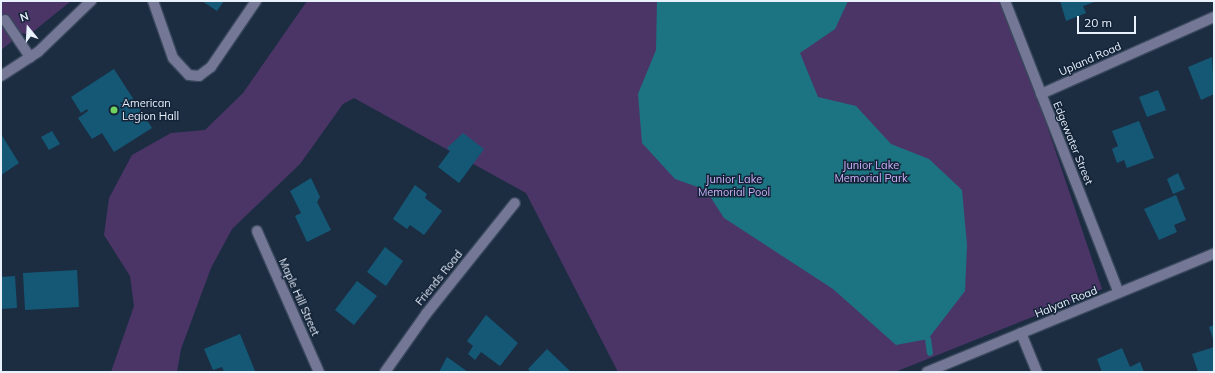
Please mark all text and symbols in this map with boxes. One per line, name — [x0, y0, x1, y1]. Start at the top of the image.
north arrow — [8, 8, 48, 48]
scale bar — [1079, 8, 1138, 34]
text: N — [18, 9, 30, 25]
text: 20 m — [1084, 15, 1112, 30]
street label: Upland Road — [1057, 39, 1123, 79]
place label: American Legion Hall — [122, 97, 179, 123]
street label: Edgewater Street — [1050, 99, 1096, 187]
marker: American Legion Hall — [109, 105, 119, 115]
park label: Junior Lake Memorial Park — [834, 159, 908, 185]
park label: Junior Lake Memorial Pool — [698, 173, 770, 199]
street label: Friends Road — [413, 248, 465, 308]
street label: Maple Hill Street — [276, 256, 322, 338]
street label: Halyan Road — [1033, 283, 1099, 321]

